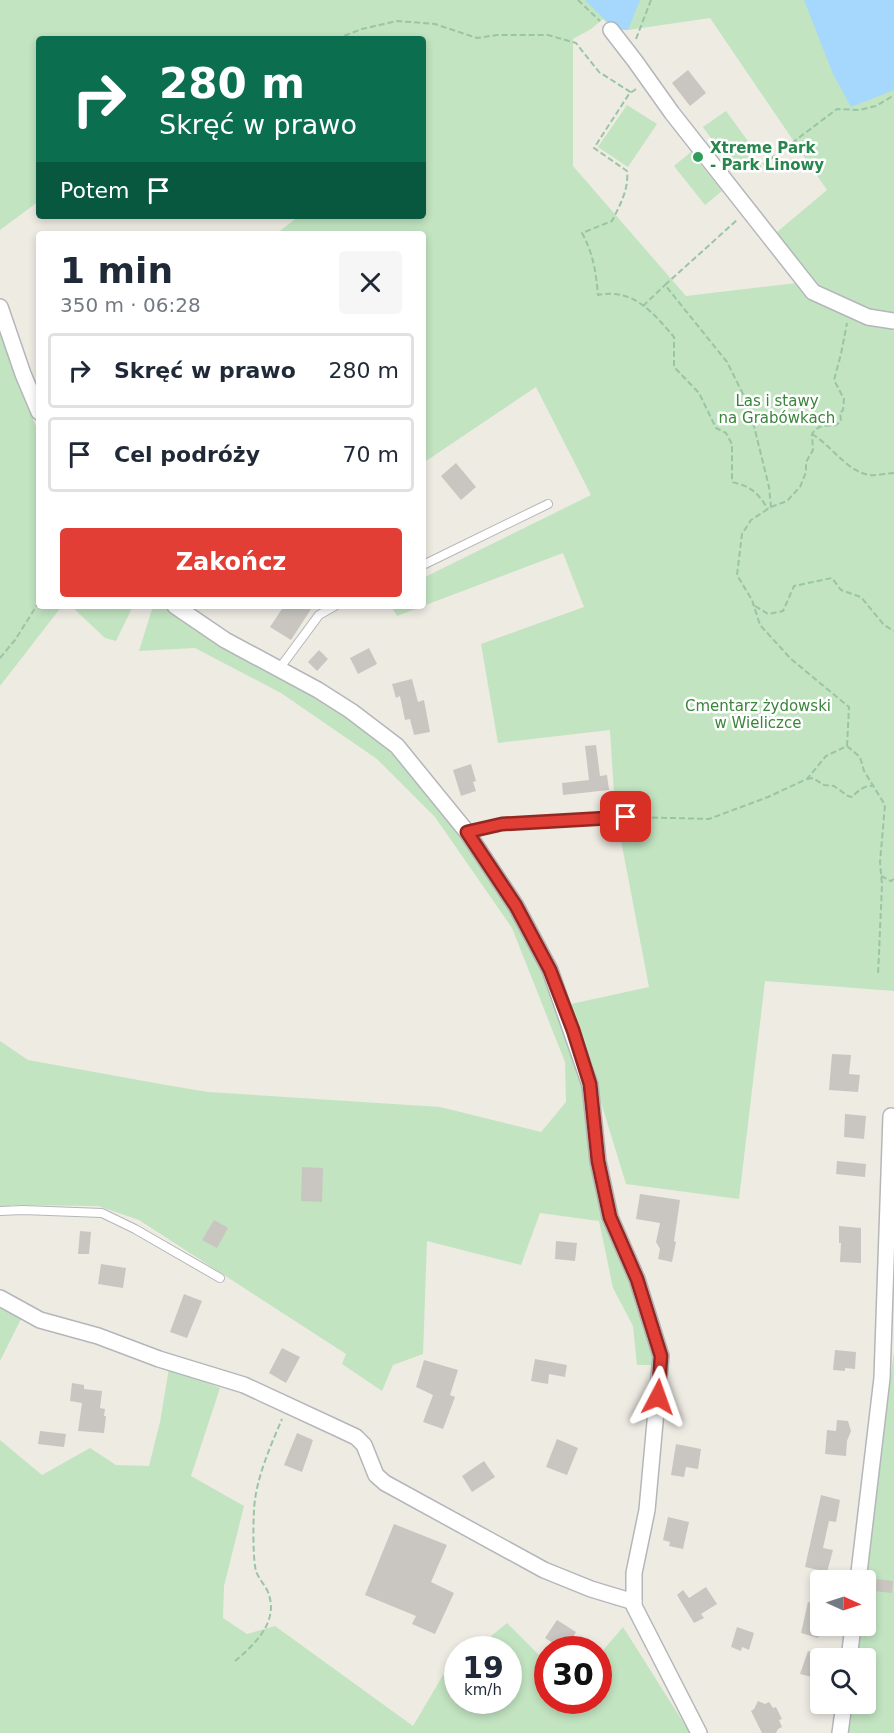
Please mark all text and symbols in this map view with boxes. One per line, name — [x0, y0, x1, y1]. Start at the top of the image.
text: 280 m — [159, 59, 305, 108]
icon: right — [60, 60, 138, 138]
text: Skręć w prawo — [159, 109, 357, 140]
place label: Xtreme Park - Park Linowy — [710, 139, 824, 174]
marker: Xtreme Park - Park Linowy — [691, 150, 705, 164]
icon: arrive — [142, 174, 175, 207]
text: Potem — [60, 178, 130, 203]
text: 1 min — [60, 250, 173, 291]
button: close — [339, 251, 402, 314]
text: 350 m · 06:28 — [60, 293, 201, 317]
icon: right — [63, 354, 96, 387]
text: Skręć w prawo — [114, 358, 296, 383]
text: 280 m — [329, 358, 399, 383]
park label: Las i stawy na Grabówkach — [719, 392, 835, 427]
icon: arrive — [63, 438, 96, 471]
text: Cel podróży — [114, 442, 260, 467]
text: 70 m — [343, 442, 399, 467]
button: Zakończ — [60, 528, 402, 597]
park label: Cmentarz żydowski w Wieliczce — [685, 697, 831, 732]
pin — [600, 791, 651, 842]
icon: arrive — [609, 800, 642, 833]
position arrow — [626, 1365, 690, 1429]
north arrow — [810, 1570, 876, 1636]
map controls — [810, 1570, 876, 1714]
speed limit sign: 30 — [534, 1636, 612, 1714]
button: search — [810, 1648, 876, 1714]
text: 19 — [462, 1650, 504, 1685]
text: km/h — [464, 1681, 502, 1699]

